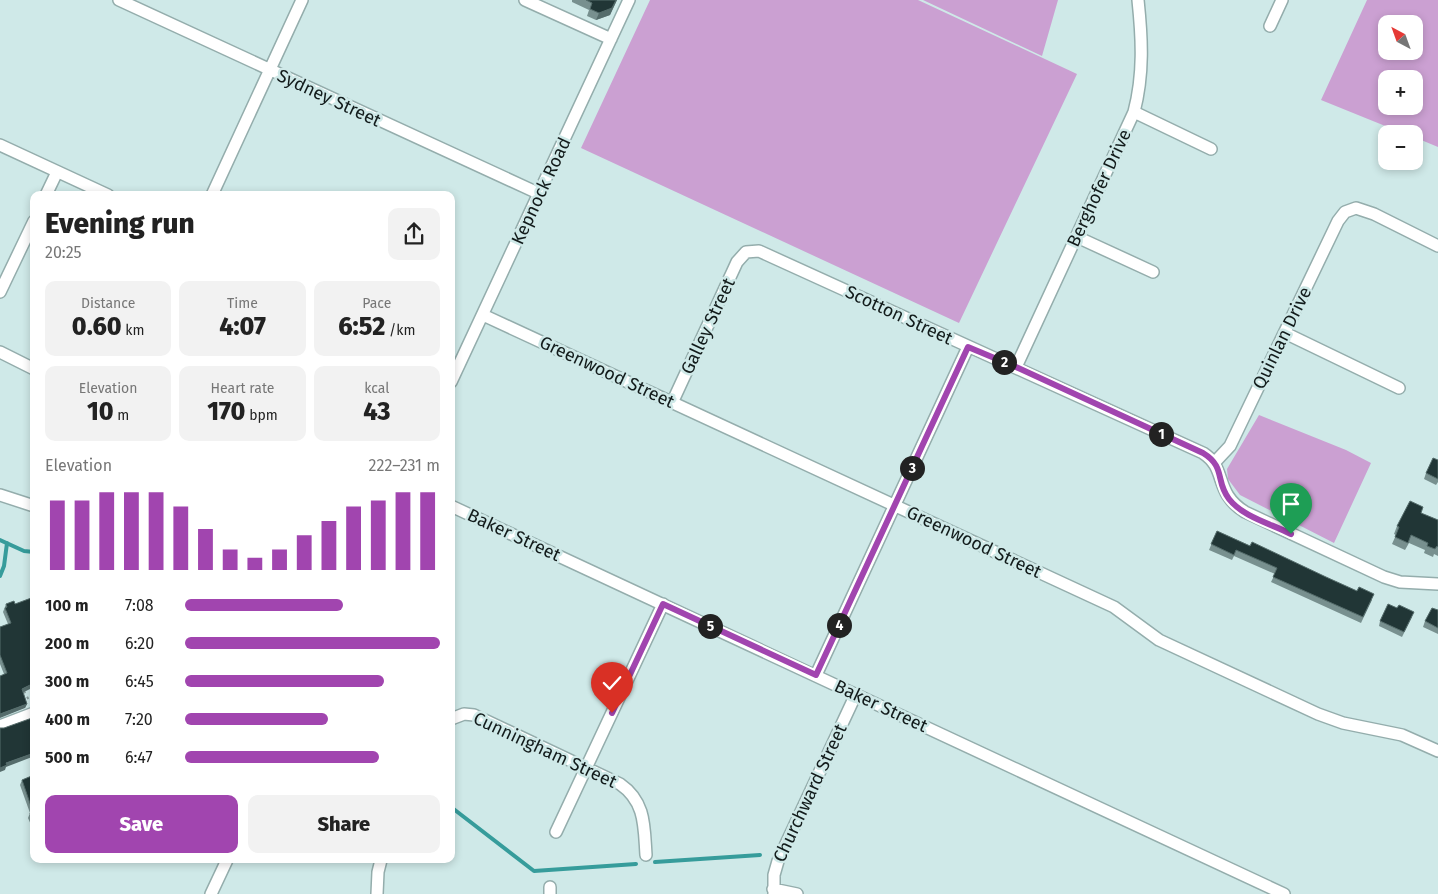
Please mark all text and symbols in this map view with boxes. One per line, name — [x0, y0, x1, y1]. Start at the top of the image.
north arrow — [1378, 15, 1422, 60]
map controls — [1378, 15, 1423, 170]
street label: Sydney Street — [274, 64, 385, 132]
button: + — [1378, 70, 1423, 115]
button: − — [1378, 125, 1423, 170]
street label: Berghofer Drive — [1062, 126, 1136, 250]
street label: Kepnock Road — [507, 134, 575, 248]
text: Evening run — [45, 207, 195, 240]
button: share — [388, 208, 440, 260]
text: 20:25 — [45, 243, 82, 262]
street label: Galley Street — [676, 274, 740, 378]
street label: Scotton Street — [842, 281, 957, 350]
street label: Quinlan Drive — [1248, 283, 1316, 393]
text: Distance — [81, 295, 135, 312]
text: Time — [227, 295, 258, 312]
text: Pace — [362, 295, 391, 312]
text: 0.60 — [72, 312, 122, 342]
text: 4:07 — [219, 312, 266, 342]
text: 6:52 — [338, 312, 385, 342]
text: km — [122, 322, 145, 339]
text: /km — [385, 322, 415, 339]
street label: Greenwood Street — [536, 331, 678, 413]
pin: 2 — [992, 350, 1016, 374]
text: 2 — [1001, 354, 1008, 371]
text: Elevation — [79, 380, 138, 397]
text: Heart rate — [211, 380, 274, 397]
text: kcal — [364, 380, 389, 397]
text: 10 — [87, 397, 114, 427]
text: 170 — [207, 397, 245, 427]
text: 43 — [363, 397, 390, 427]
text: m — [114, 407, 129, 424]
text: bpm — [245, 407, 278, 424]
pin: 1 — [1148, 422, 1174, 446]
text: 1 — [1158, 426, 1165, 443]
text: Elevation — [45, 456, 112, 475]
text: 222–231 m — [369, 456, 440, 475]
pin: 3 — [900, 456, 924, 480]
text: 3 — [909, 460, 916, 477]
pin — [1270, 483, 1312, 534]
icon: arrive — [1277, 490, 1305, 518]
street label: Greenwood Street — [903, 501, 1045, 583]
street label: Baker Street — [464, 504, 564, 566]
text: 100 m — [45, 596, 88, 615]
text: 7:08 — [125, 596, 154, 615]
pin: 4 — [826, 612, 852, 638]
pin: 5 — [698, 614, 722, 638]
text: 4 — [836, 617, 843, 634]
text: 5 — [707, 618, 714, 635]
text: 200 m — [45, 634, 89, 653]
text: 6:20 — [125, 634, 154, 653]
pin — [591, 662, 633, 713]
icon: check — [598, 669, 626, 697]
text: 300 m — [45, 672, 89, 691]
text: 6:45 — [125, 672, 154, 691]
street label: Baker Street — [831, 675, 931, 737]
street label: Cunningham Street — [470, 707, 621, 793]
text: 400 m — [45, 710, 90, 729]
text: 7:20 — [125, 710, 153, 729]
street label: Churchward Street — [768, 720, 852, 866]
text: 500 m — [45, 748, 90, 767]
text: 6:47 — [125, 748, 153, 767]
button: Save — [45, 795, 238, 853]
button: Share — [248, 795, 440, 853]

